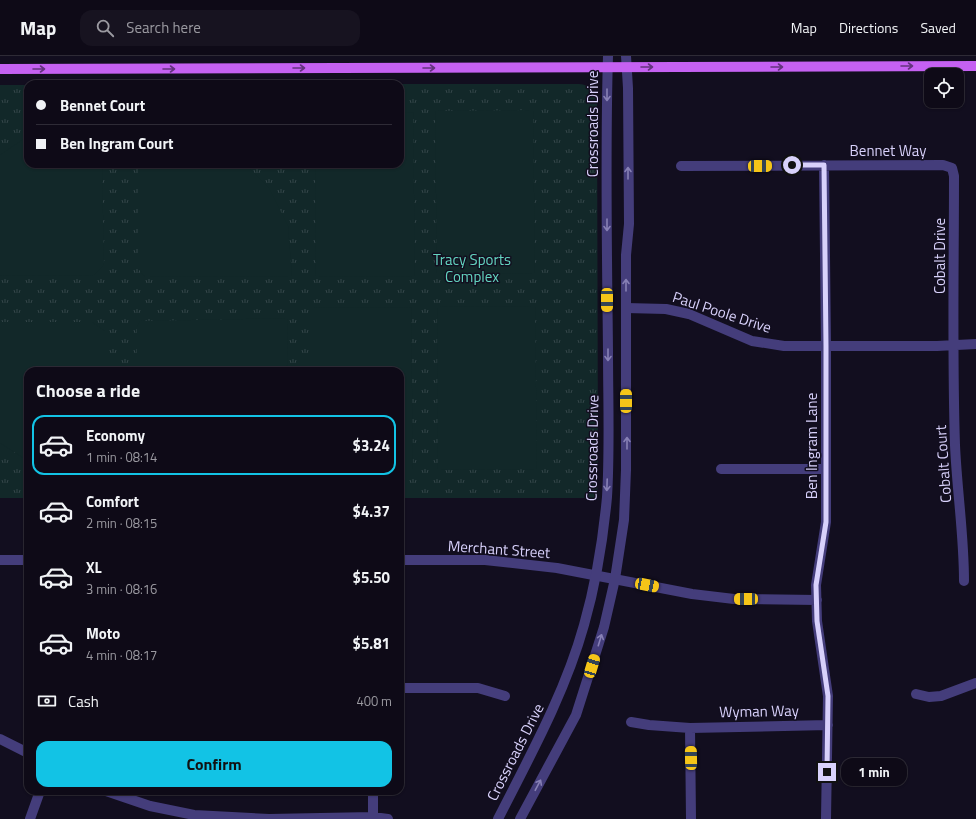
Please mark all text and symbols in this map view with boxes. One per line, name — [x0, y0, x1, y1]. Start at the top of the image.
search box — [80, 10, 360, 46]
text: Map — [20, 13, 56, 42]
text: Search here — [126, 16, 201, 39]
icon: search — [94, 17, 116, 39]
text: Map — [791, 17, 817, 38]
text: Directions — [839, 17, 898, 38]
text: Saved — [920, 17, 956, 38]
one-way arrow — [900, 62, 913, 70]
one-way arrow — [640, 63, 653, 71]
one-way arrow — [770, 63, 783, 71]
one-way arrow — [292, 64, 305, 72]
one-way arrow — [422, 64, 435, 72]
one-way arrow — [32, 65, 45, 73]
one-way arrow — [162, 65, 175, 73]
map controls — [924, 68, 964, 108]
button: locate — [924, 68, 964, 108]
street label: Crossroads Drive — [581, 71, 604, 177]
one-way arrow — [603, 88, 611, 101]
text: Bennet Court — [60, 94, 145, 117]
text: Ben Ingram Court — [60, 132, 173, 155]
street label: Bennet Way — [850, 139, 926, 162]
route start — [783, 156, 801, 174]
car — [748, 160, 772, 172]
one-way arrow — [624, 167, 632, 180]
one-way arrow — [603, 218, 611, 231]
street label: Cobalt Drive — [928, 218, 951, 294]
park label: Tracy Sports Complex — [433, 248, 511, 288]
one-way arrow — [622, 279, 630, 292]
street label: Paul Poole Drive — [670, 285, 774, 339]
car — [601, 288, 613, 312]
one-way arrow — [604, 348, 612, 361]
text: Choose a ride — [36, 377, 140, 404]
car — [620, 389, 632, 413]
street label: Ben Ingram Lane — [800, 393, 823, 499]
street label: Crossroads Drive — [580, 395, 604, 501]
text: Economy — [86, 424, 145, 447]
street label: Cobalt Court — [929, 424, 957, 504]
icon: car — [38, 427, 74, 463]
text: $3.24 — [353, 434, 390, 457]
one-way arrow — [623, 437, 631, 450]
text: 1 min · 08:14 — [86, 447, 157, 467]
one-way arrow — [603, 478, 611, 491]
text: Comfort — [86, 490, 139, 513]
icon: car — [38, 493, 74, 529]
text: $4.37 — [353, 500, 390, 523]
text: 2 min · 08:15 — [86, 513, 157, 533]
street label: Merchant Street — [447, 534, 552, 564]
text: XL — [86, 556, 102, 579]
icon: car — [38, 559, 74, 595]
text: $5.50 — [353, 566, 390, 589]
car — [634, 577, 660, 593]
text: 3 min · 08:16 — [86, 579, 157, 599]
car — [734, 593, 758, 605]
text: Moto — [86, 622, 120, 645]
icon: car — [38, 625, 74, 661]
text: $5.81 — [353, 632, 390, 655]
one-way arrow — [597, 634, 604, 647]
text: 4 min · 08:17 — [86, 645, 157, 665]
car — [583, 653, 601, 679]
icon: cash — [36, 690, 58, 712]
text: Cash — [68, 690, 99, 713]
text: 400 m — [356, 691, 392, 711]
street label: Crossroads Drive — [481, 699, 549, 805]
street label: Wyman Way — [719, 699, 799, 723]
button: Confirm — [36, 741, 392, 787]
car — [685, 746, 697, 770]
callout: 1 min — [841, 758, 907, 786]
text: 1 min — [858, 762, 890, 782]
route end — [818, 763, 836, 781]
one-way arrow — [535, 779, 543, 791]

